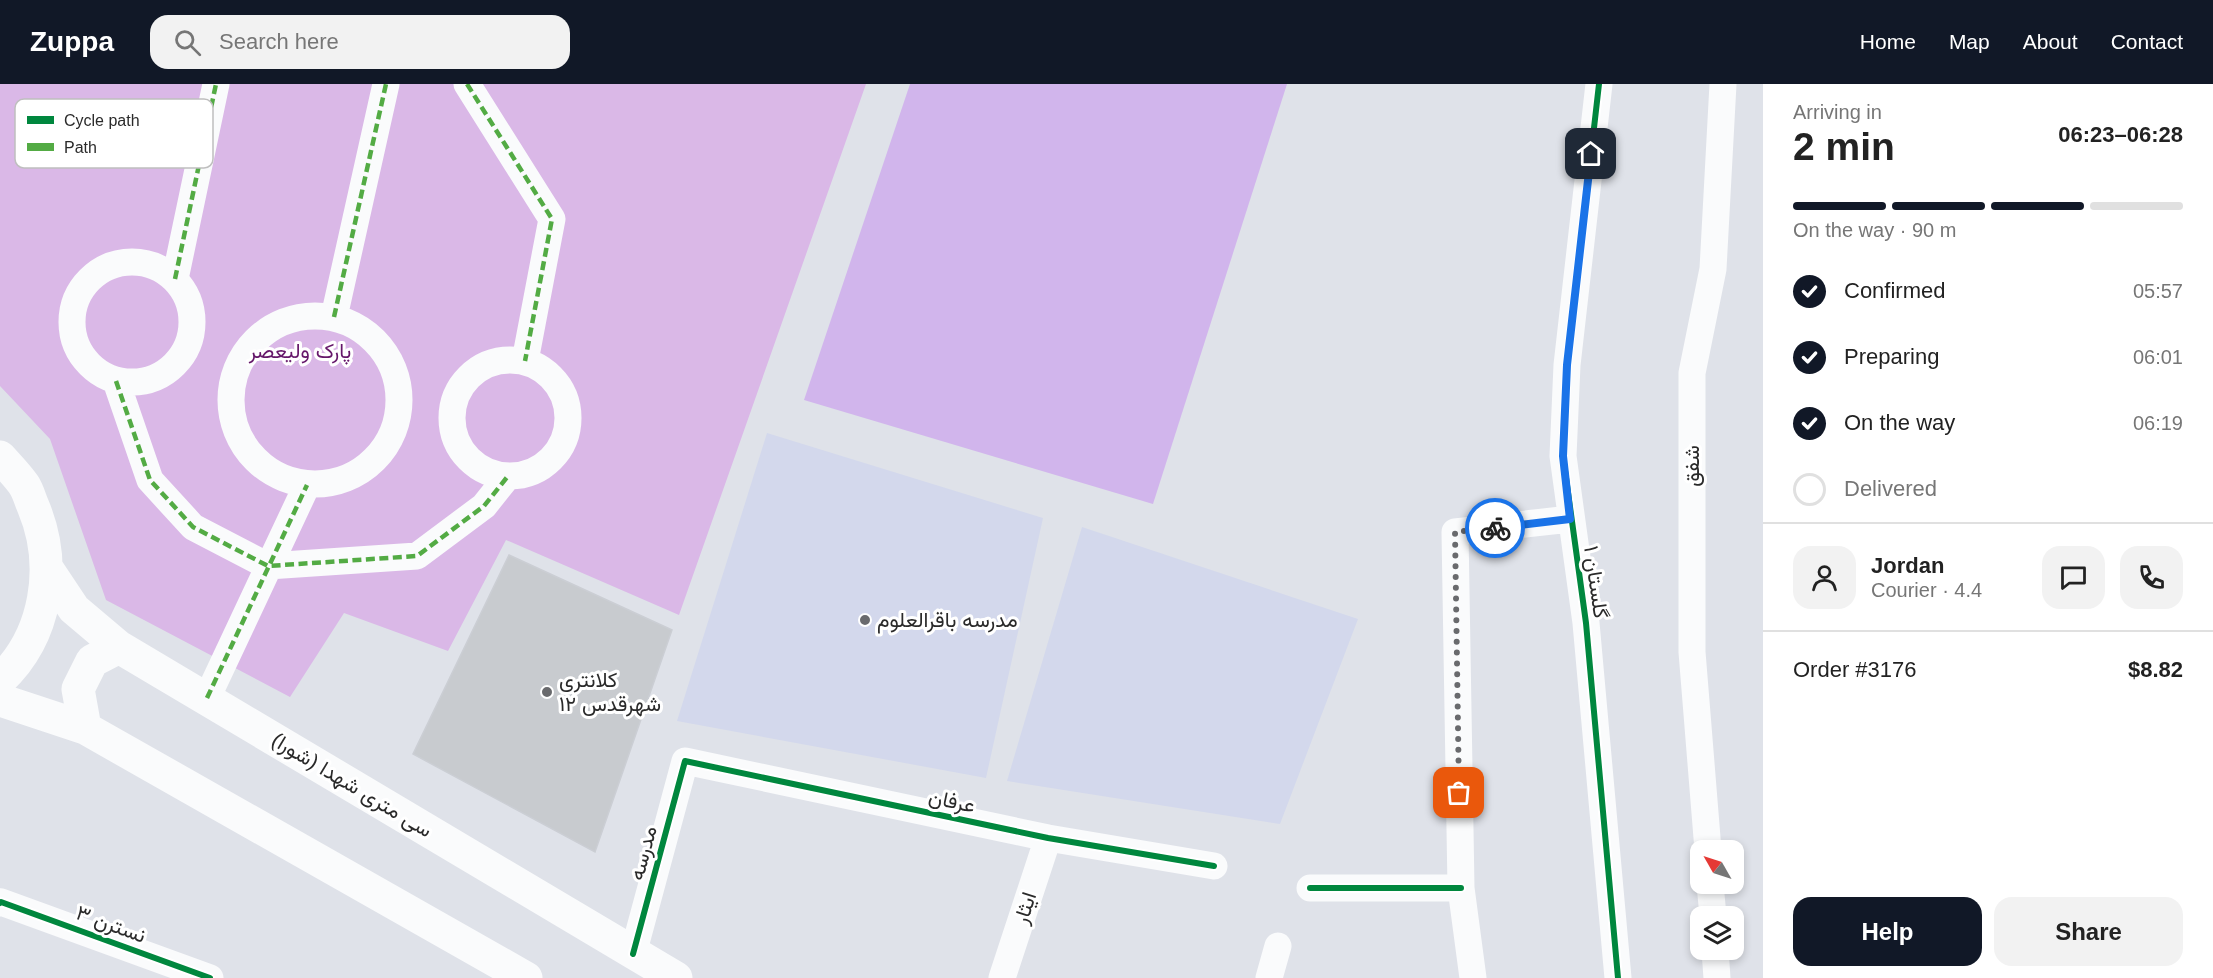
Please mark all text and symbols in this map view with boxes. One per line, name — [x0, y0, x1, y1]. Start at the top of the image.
search box — [150, 15, 570, 69]
text: Zuppa — [30, 26, 114, 57]
icon: search — [171, 26, 204, 59]
text: Search here — [219, 29, 339, 54]
text: Home — [1860, 30, 1916, 53]
text: Map — [1949, 30, 1990, 53]
text: About — [2023, 30, 2078, 53]
text: Contact — [2111, 30, 2183, 53]
legend — [15, 99, 213, 168]
text: Arriving in — [1793, 101, 1882, 123]
text: Cycle path — [64, 112, 140, 129]
text: 06:23–06:28 — [2058, 122, 2183, 147]
text: 2 min — [1793, 125, 1895, 168]
pin — [1565, 128, 1616, 179]
icon: home — [1574, 137, 1607, 170]
text: Path — [64, 139, 97, 156]
text: On the way · 90 m — [1793, 219, 1956, 241]
icon: check — [1793, 275, 1826, 308]
text: Confirmed — [1844, 278, 1945, 303]
text: 05:57 — [2133, 280, 2183, 302]
park label: پارک ولیعصر — [248, 339, 351, 365]
icon: check — [1793, 341, 1826, 374]
text: Preparing — [1844, 344, 1939, 369]
text: 06:01 — [2133, 346, 2183, 368]
icon: check — [1793, 407, 1826, 440]
text: On the way — [1844, 410, 1955, 435]
text: 06:19 — [2133, 412, 2183, 434]
street label: شفق — [1680, 445, 1704, 487]
text: Delivered — [1844, 476, 1937, 501]
courier — [1465, 498, 1525, 558]
icon: bike — [1479, 512, 1512, 545]
street label: گلستان ۱ — [1579, 544, 1613, 620]
button: person — [1793, 546, 1856, 609]
button: chat — [2042, 546, 2105, 609]
button: phone — [2120, 546, 2183, 609]
text: Jordan — [1871, 553, 1944, 578]
text: Courier · 4.4 — [1871, 579, 1982, 601]
place label: مدرسه باقرالعلوم — [877, 608, 1018, 634]
marker: مدرسه باقرالعلوم — [858, 613, 872, 627]
text: Order #3176 — [1793, 657, 1917, 682]
text: $8.82 — [2128, 657, 2183, 682]
place label: کلانتری ۱۲ شهرقدس — [559, 668, 661, 717]
marker: کلانتری ۱۲ شهرقدس — [540, 685, 554, 699]
street label: سی متری شهدا (شورا) — [267, 728, 437, 843]
pin — [1433, 767, 1484, 818]
icon: bag — [1442, 776, 1475, 809]
street label: عرفان — [926, 784, 977, 819]
street label: مدرسه — [624, 823, 663, 883]
north arrow — [1690, 840, 1744, 894]
map controls — [1690, 840, 1744, 960]
street label: ایثار — [1008, 889, 1042, 928]
button: Help — [1793, 897, 1982, 966]
button: Share — [1994, 897, 2183, 966]
street label: نسترن ۳ — [72, 900, 149, 949]
button: layers — [1690, 906, 1744, 960]

